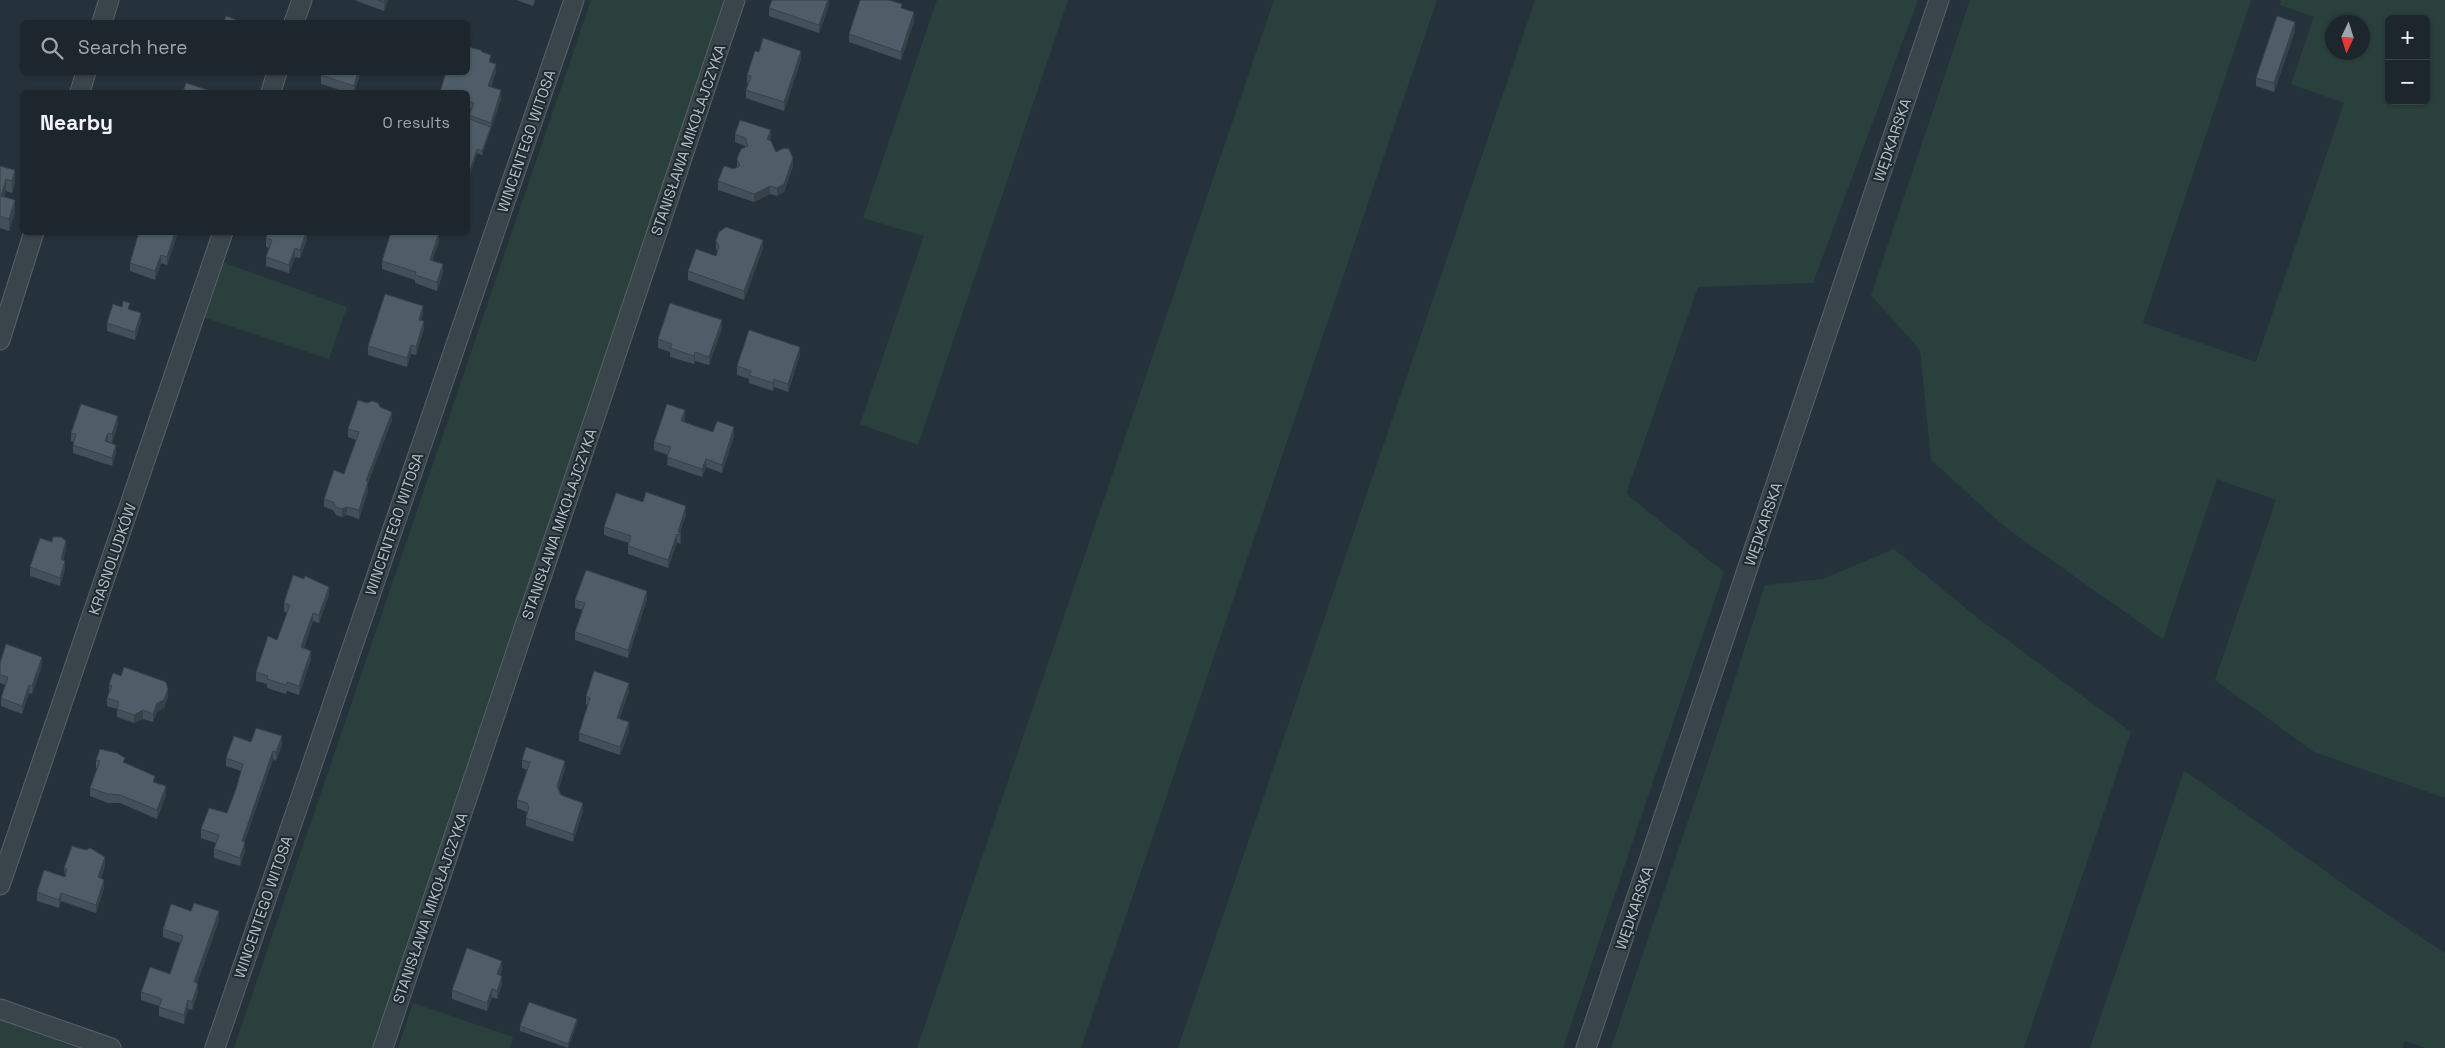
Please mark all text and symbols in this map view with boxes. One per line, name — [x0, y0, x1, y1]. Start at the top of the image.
north arrow — [2325, 15, 2370, 60]
map controls — [2385, 15, 2430, 105]
button: + — [2385, 15, 2430, 60]
search box — [20, 20, 470, 75]
icon: search — [38, 34, 66, 62]
text: Search here — [78, 35, 188, 60]
street label: STANISŁAWA MIKOŁAJCZYKA — [646, 41, 730, 238]
button: − — [2385, 60, 2430, 105]
street label: WINCENTEGO WITOSA — [493, 67, 559, 215]
street label: WĘDKARSKA — [1869, 95, 1915, 184]
text: Nearby — [40, 109, 113, 136]
text: 0 results — [382, 112, 450, 133]
street label: STANISŁAWA MIKOŁAJCZYKA — [517, 425, 601, 622]
street label: WINCENTEGO WITOSA — [361, 450, 427, 598]
street label: WĘDKARSKA — [1740, 479, 1786, 568]
street label: KRASNOLUDKÓW — [84, 501, 140, 617]
street label: STANISŁAWA MIKOŁAJCZYKA — [388, 809, 472, 1006]
street label: WINCENTEGO WITOSA — [230, 833, 296, 981]
street label: WĘDKARSKA — [1611, 863, 1657, 952]

